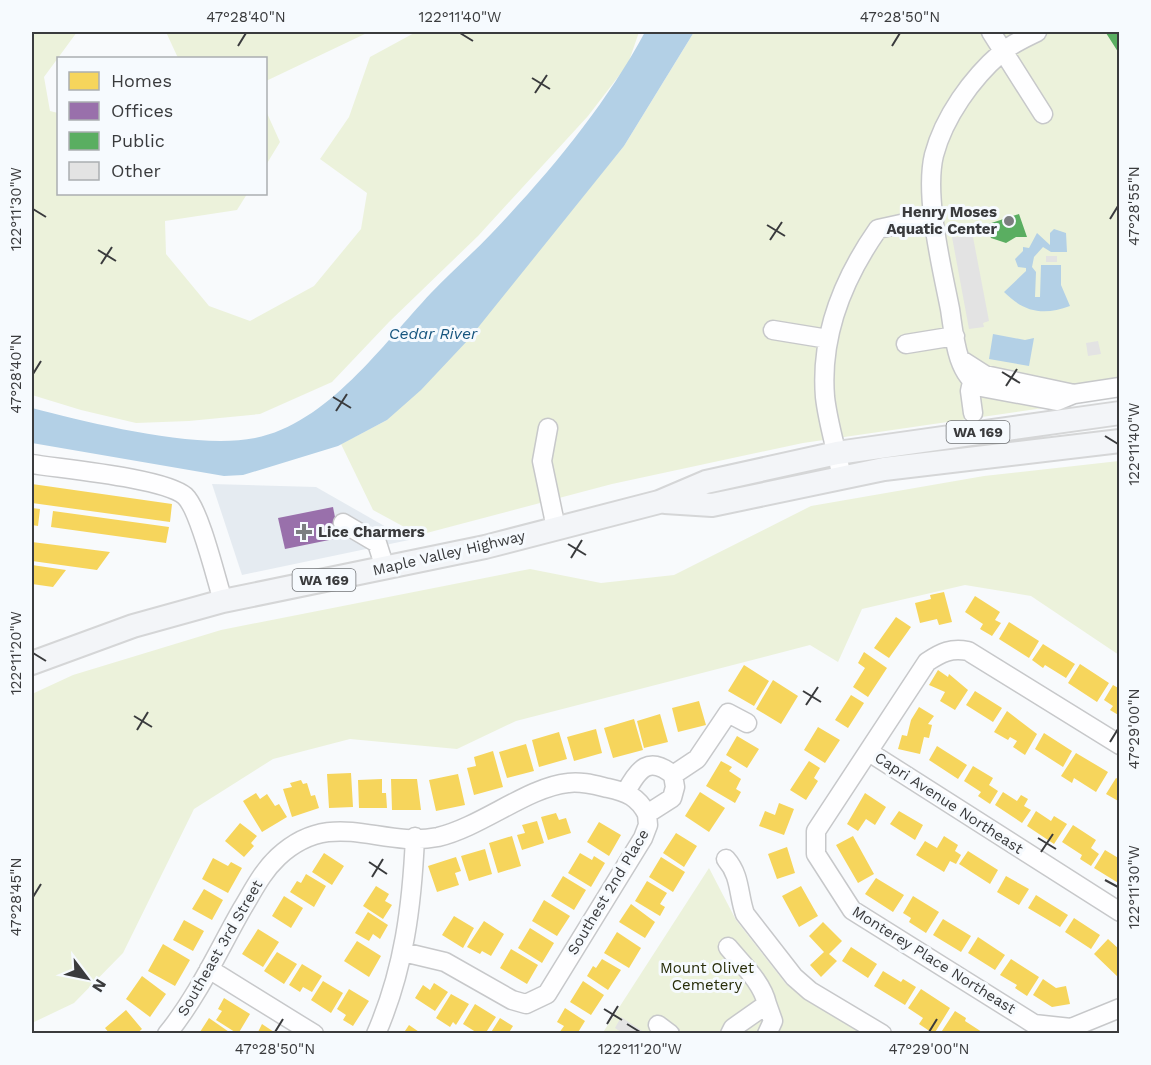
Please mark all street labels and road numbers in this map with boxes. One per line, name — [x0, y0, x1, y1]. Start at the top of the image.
road number: WA 169 — [946, 421, 1010, 443]
street label: Maple Valley Highway — [371, 527, 527, 579]
road number: WA 169 — [292, 569, 356, 591]
street label: Capri Avenue Northeast — [871, 748, 1027, 858]
street label: Southest 2nd Place — [563, 826, 653, 958]
street label: Southeast 3rd Street — [174, 876, 267, 1019]
street label: Monterey Place Northeast — [849, 902, 1020, 1018]

